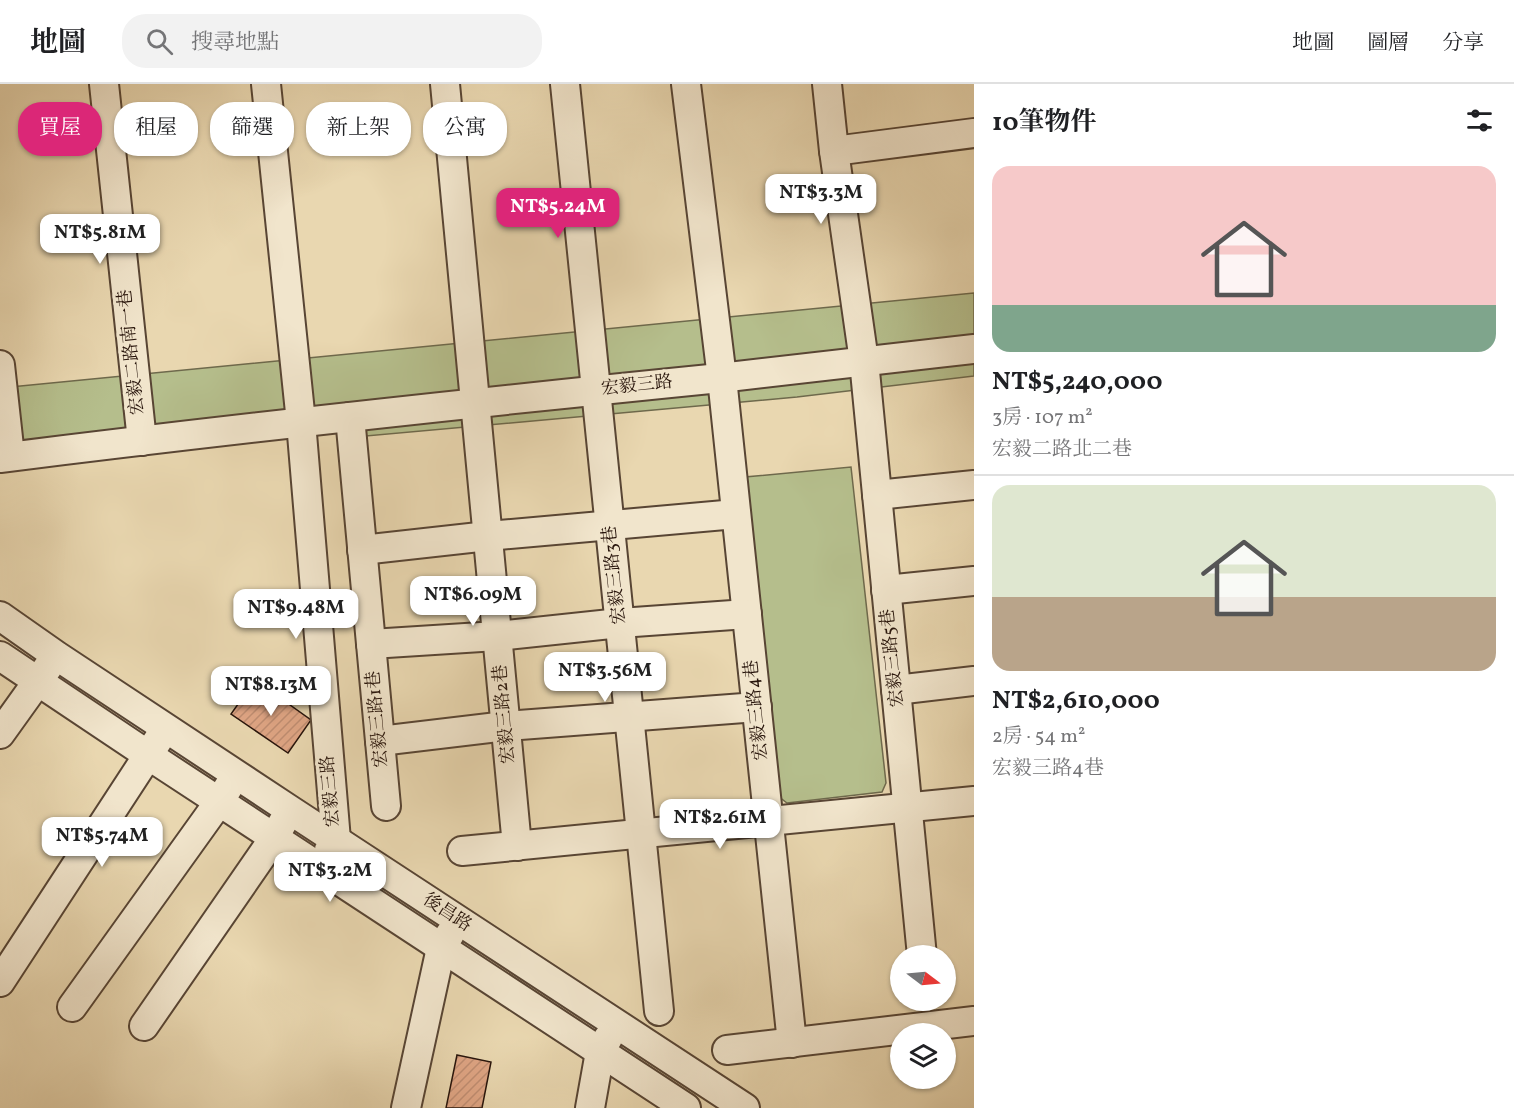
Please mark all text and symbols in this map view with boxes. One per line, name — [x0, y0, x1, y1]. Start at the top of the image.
search box — [122, 14, 542, 68]
text: 地圖 — [30, 24, 86, 63]
icon: search — [143, 25, 176, 58]
text: 搜尋地點 — [191, 28, 279, 59]
text: 地圖 — [1292, 29, 1334, 58]
text: 圖層 — [1367, 29, 1409, 58]
text: 分享 — [1442, 29, 1484, 58]
chip: 買屋 — [18, 102, 102, 156]
chip: 租屋 — [114, 102, 198, 156]
chip: 篩選 — [210, 102, 294, 156]
chip: 新上架 — [306, 102, 411, 156]
chip: 公寓 — [423, 102, 507, 156]
icon: filters — [1463, 104, 1496, 137]
text: 10筆物件 — [992, 105, 1096, 141]
pin: NT$3.3M — [766, 174, 876, 225]
text: NT$3.3M — [779, 179, 863, 207]
pin: NT$5.24M — [496, 188, 620, 239]
text: NT$5.24M — [510, 193, 606, 221]
icon: home — [1190, 205, 1298, 313]
pin: NT$5.81M — [38, 214, 162, 265]
text: NT$5.81M — [54, 219, 146, 247]
street label: 宏毅二路南一巷 — [113, 288, 151, 416]
text: NT$5,240,000 — [992, 364, 1162, 400]
street label: 宏毅三路 — [600, 370, 674, 402]
text: 3房 · 107 m² — [992, 404, 1093, 432]
text: 宏毅二路北二巷 — [992, 436, 1132, 464]
street label: 宏毅三路3巷 — [597, 524, 633, 626]
icon: home — [1190, 524, 1298, 632]
pin: NT$6.09M — [411, 576, 535, 627]
text: NT$6.09M — [424, 581, 522, 609]
pin: NT$9.48M — [234, 589, 358, 640]
text: NT$9.48M — [247, 594, 345, 622]
street label: 宏毅三路5巷 — [875, 608, 911, 708]
pin: NT$3.56M — [543, 652, 667, 703]
text: NT$3.56M — [558, 657, 652, 685]
street label: 宏毅三路4巷 — [739, 659, 775, 761]
street label: 宏毅三路2巷 — [488, 663, 522, 765]
pin: NT$8.13M — [209, 666, 333, 717]
street label: 宏毅三路1巷 — [361, 670, 395, 768]
text: NT$8.13M — [225, 671, 317, 699]
text: NT$2,610,000 — [992, 683, 1160, 719]
text: 2房 · 54 m² — [992, 723, 1085, 751]
street label: 宏毅三路 — [315, 754, 347, 828]
text: 宏毅三路4巷 — [992, 755, 1104, 783]
pin: NT$2.61M — [658, 799, 782, 850]
text: NT$2.61M — [674, 804, 766, 832]
pin: NT$5.74M — [40, 817, 164, 868]
text: NT$5.74M — [56, 822, 148, 850]
pin: NT$3.2M — [275, 852, 385, 903]
text: NT$3.2M — [288, 857, 372, 885]
street label: 後昌路 — [418, 888, 476, 938]
north arrow — [890, 945, 956, 1011]
map controls — [890, 945, 956, 1089]
button: layers — [890, 1023, 956, 1089]

